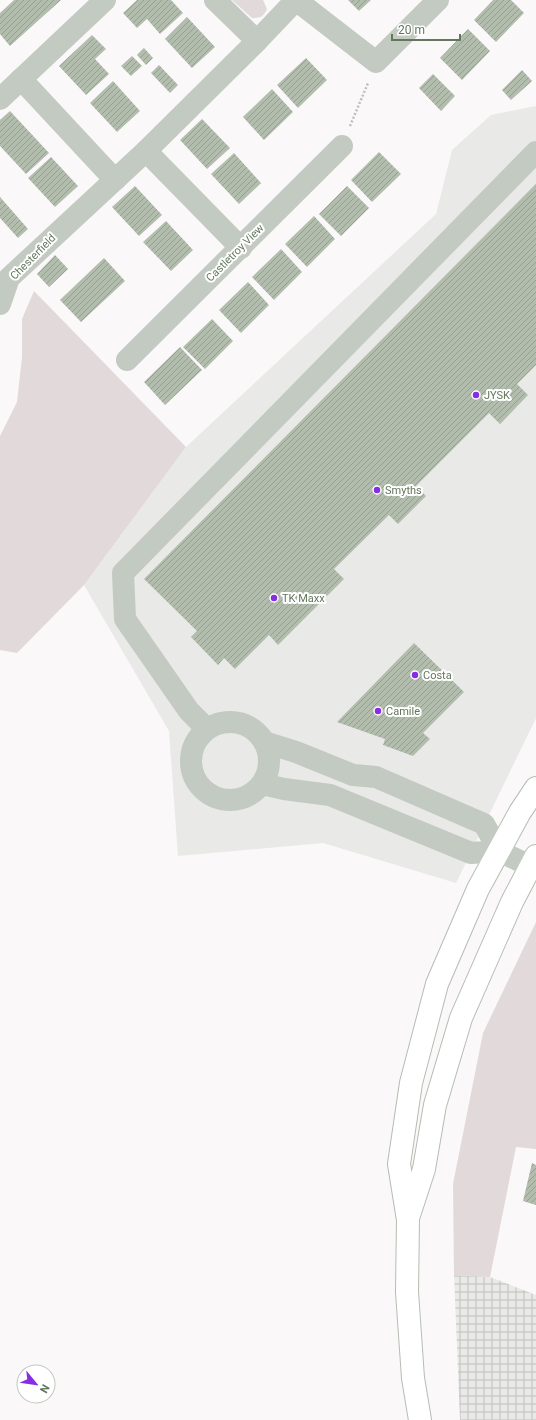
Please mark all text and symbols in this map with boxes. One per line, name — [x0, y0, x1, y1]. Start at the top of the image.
scale bar — [392, 16, 460, 42]
text: 20 m — [398, 23, 425, 37]
street label: Castletroy View — [204, 221, 267, 284]
street label: Chesterfield — [8, 232, 58, 282]
place label: JYSK — [484, 389, 510, 402]
marker: JYSK — [471, 390, 481, 400]
place label: Smyths — [385, 484, 422, 497]
marker: Smyths — [372, 485, 382, 495]
place label: TK Maxx — [282, 592, 325, 605]
marker: TK Maxx — [269, 593, 279, 603]
place label: Costa — [423, 669, 452, 682]
marker: Costa — [410, 670, 420, 680]
place label: Camile — [386, 705, 420, 718]
marker: Camile — [373, 706, 383, 716]
north arrow — [16, 1364, 56, 1404]
text: N — [37, 1382, 52, 1395]

